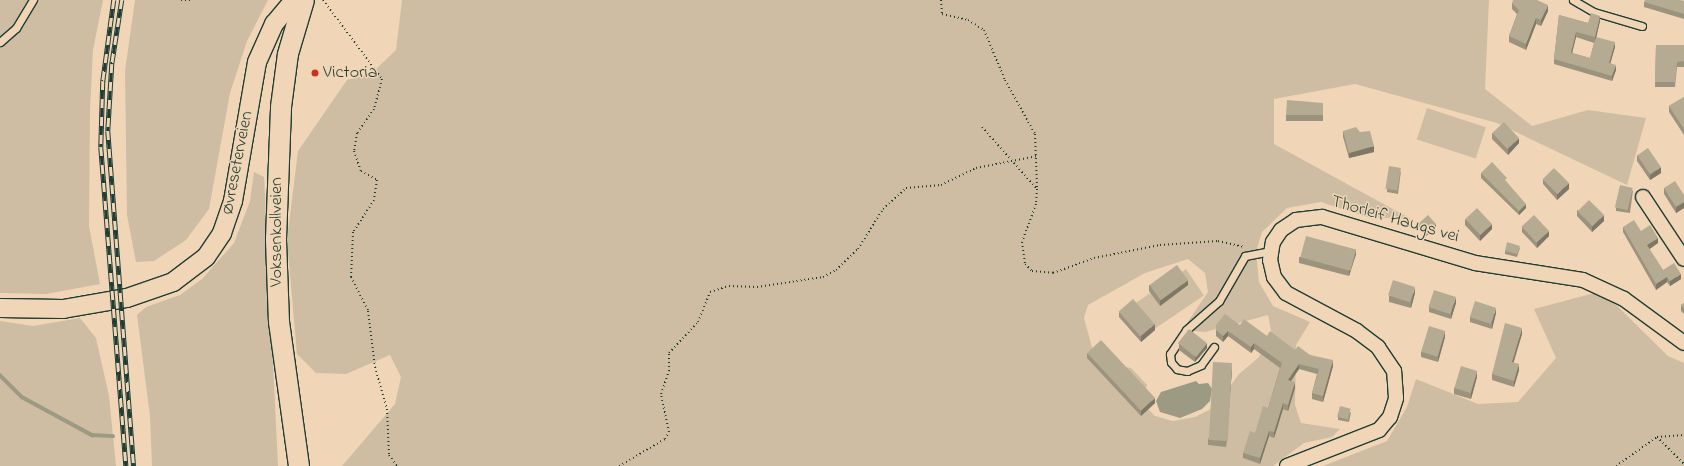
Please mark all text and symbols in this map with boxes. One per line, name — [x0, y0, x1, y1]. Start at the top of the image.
place label: Victoria — [323, 62, 378, 84]
marker: Victoria — [310, 68, 320, 78]
street label: Øvreseterveien — [217, 109, 259, 217]
street label: Voksenkollveien — [266, 177, 288, 287]
street label: Thorleif Haugs vei — [1329, 191, 1461, 249]

